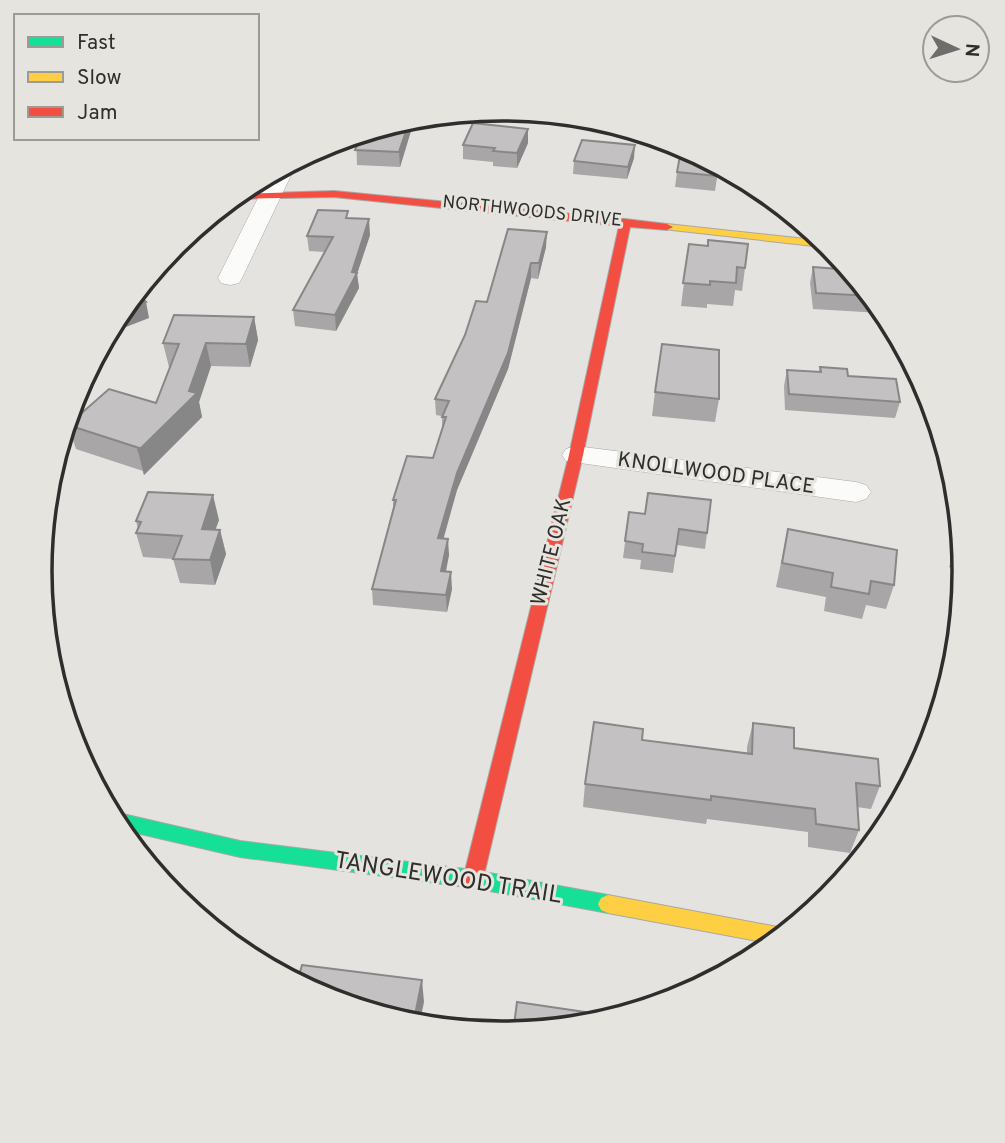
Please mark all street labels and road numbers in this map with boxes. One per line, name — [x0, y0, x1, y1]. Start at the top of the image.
street label: NORTHWOODS DRIVE — [441, 191, 623, 233]
street label: KNOLLWOOD PLACE — [616, 447, 816, 501]
street label: WHITE OAK — [526, 496, 578, 608]
street label: TANGLEWOOD TRAIL — [332, 846, 564, 912]

